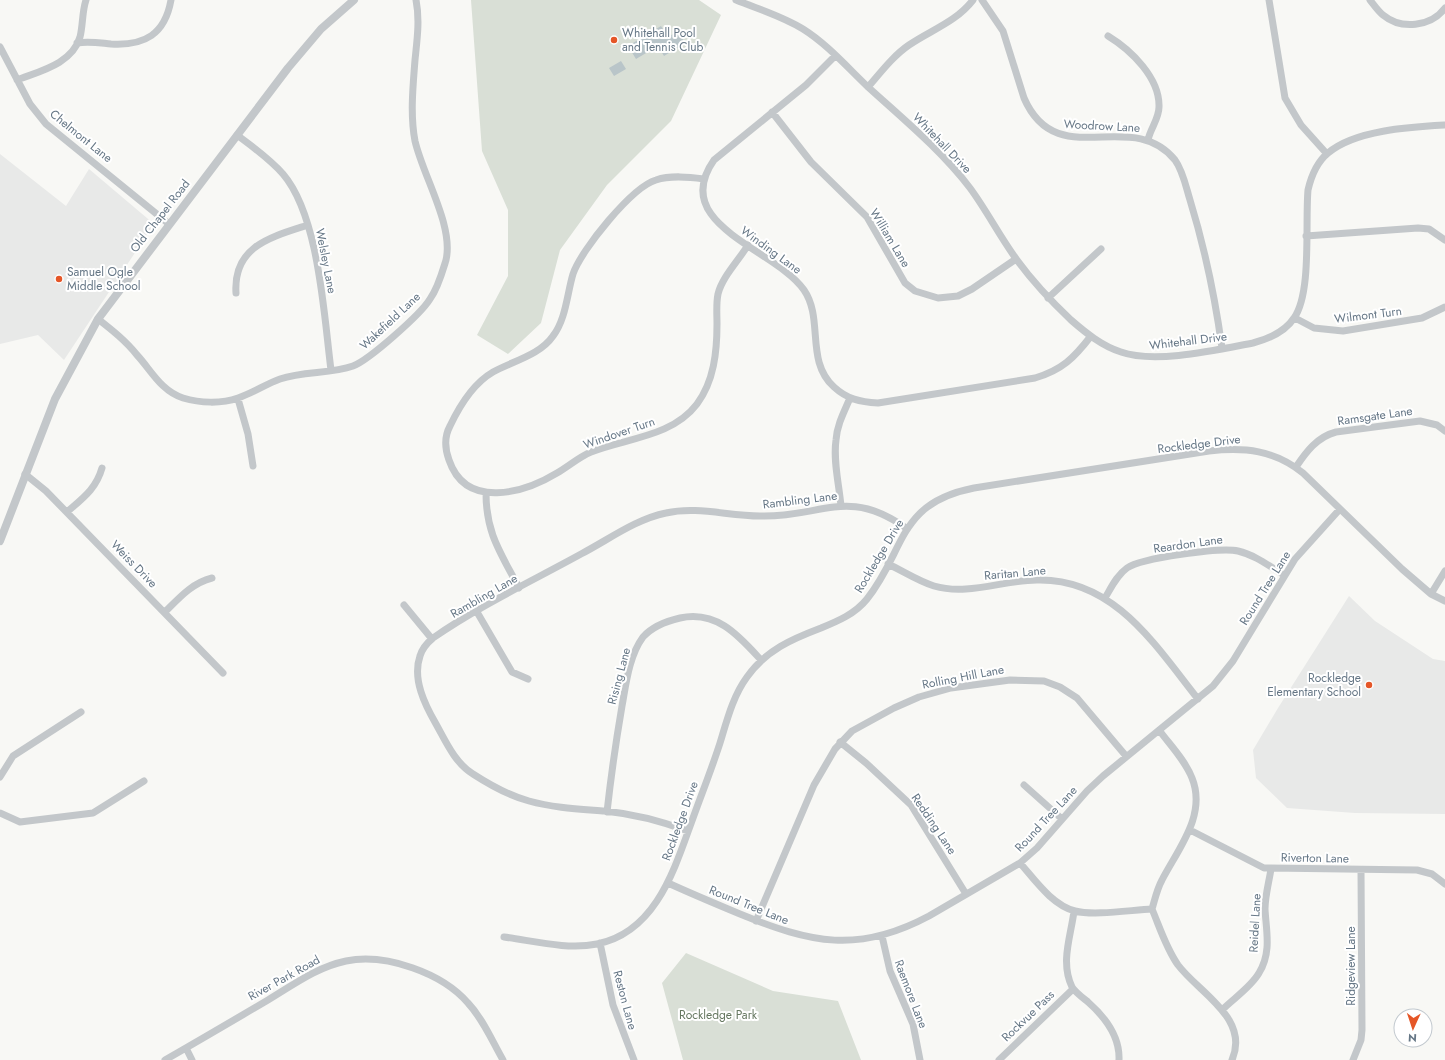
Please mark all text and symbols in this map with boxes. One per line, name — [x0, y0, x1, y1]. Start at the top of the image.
place label: Whitehall Pool and Tennis Club — [622, 24, 704, 56]
marker: Whitehall Pool and Tennis Club — [609, 35, 619, 45]
street label: Chelmont Lane — [46, 105, 116, 167]
street label: Whitehall Drive — [908, 109, 976, 177]
street label: Woodrow Lane — [1063, 115, 1141, 137]
street label: Old Chapel Road — [126, 176, 194, 256]
street label: William Lane — [865, 205, 915, 271]
street label: Winding Lane — [737, 222, 805, 278]
street label: Welsley Lane — [311, 227, 341, 295]
place label: Samuel Ogle Middle School — [67, 263, 141, 295]
marker: Samuel Ogle Middle School — [54, 274, 64, 284]
street label: Wakefield Lane — [356, 288, 424, 354]
street label: Wilmont Turn — [1333, 302, 1403, 328]
street label: Whitehall Drive — [1148, 327, 1228, 355]
street label: Ramsgate Lane — [1336, 402, 1414, 430]
street label: Windover Turn — [581, 412, 657, 454]
street label: Rockledge Drive — [1157, 430, 1241, 458]
street label: Rambling Lane — [762, 486, 838, 514]
street label: Rockledge Drive — [850, 516, 908, 596]
street label: Reardon Lane — [1152, 530, 1224, 558]
street label: Weiss Drive — [107, 536, 161, 592]
street label: Round Tree Lane — [1235, 547, 1295, 629]
street label: Raritan Lane — [983, 561, 1047, 585]
street label: Rambling Lane — [447, 569, 521, 623]
street label: Rising Lane — [603, 646, 635, 706]
street label: Rolling Hill Lane — [920, 660, 1006, 694]
place label: Rockledge Elementary School — [1267, 669, 1361, 701]
marker: Rockledge Elementary School — [1364, 680, 1374, 690]
street label: Rockledge Drive — [657, 779, 703, 863]
street label: Round Tree Lane — [1011, 782, 1081, 856]
street label: Redding Lane — [907, 790, 961, 858]
street label: Riverton Lane — [1281, 848, 1349, 868]
street label: Round Tree Lane — [706, 881, 792, 929]
street label: Reidel Lane — [1244, 893, 1266, 953]
street label: Ridgeview Lane — [1342, 926, 1360, 1006]
street label: River Park Road — [245, 951, 323, 1005]
street label: Raemore Lane — [890, 957, 932, 1031]
street label: Reston Lane — [608, 968, 642, 1032]
street label: Rockvue Pass — [997, 986, 1059, 1046]
park label: Rockledge Park — [679, 1006, 758, 1024]
north arrow — [1393, 1008, 1433, 1048]
text: N — [1408, 1030, 1417, 1046]

